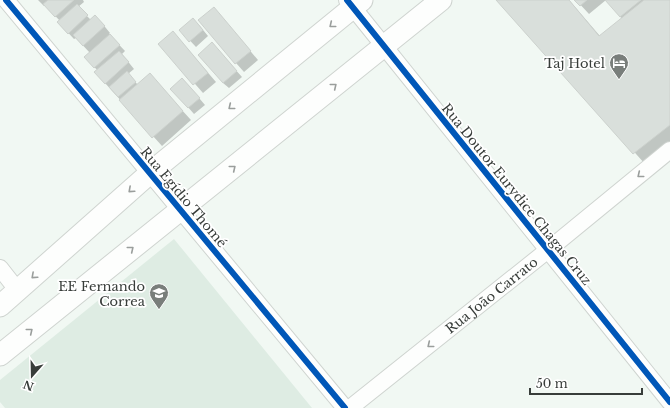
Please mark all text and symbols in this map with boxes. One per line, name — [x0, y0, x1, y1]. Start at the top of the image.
one-way arrow — [329, 20, 336, 27]
hotel icon: Taj Hotel — [608, 52, 630, 80]
place label: Taj Hotel — [544, 55, 605, 72]
one-way arrow — [330, 84, 337, 91]
street label: Rua Doutor Eurydice Chagas Cruz — [438, 100, 595, 289]
one-way arrow — [229, 102, 236, 109]
street label: Rua Egídio Thomé — [137, 144, 231, 251]
one-way arrow — [228, 165, 235, 172]
one-way arrow — [637, 171, 644, 178]
one-way arrow — [128, 185, 136, 192]
one-way arrow — [127, 247, 134, 254]
street label: Rua João Carrato — [442, 254, 541, 337]
one-way arrow — [32, 272, 39, 279]
place label: EE Fernando Correa — [58, 278, 146, 310]
school or university icon: EE Fernando Correa — [148, 282, 170, 310]
one-way arrow — [26, 328, 33, 335]
one-way arrow — [427, 340, 434, 347]
north arrow — [12, 356, 52, 396]
scale bar — [530, 370, 642, 396]
text: 50 m — [536, 376, 568, 391]
text: N — [21, 377, 36, 394]

